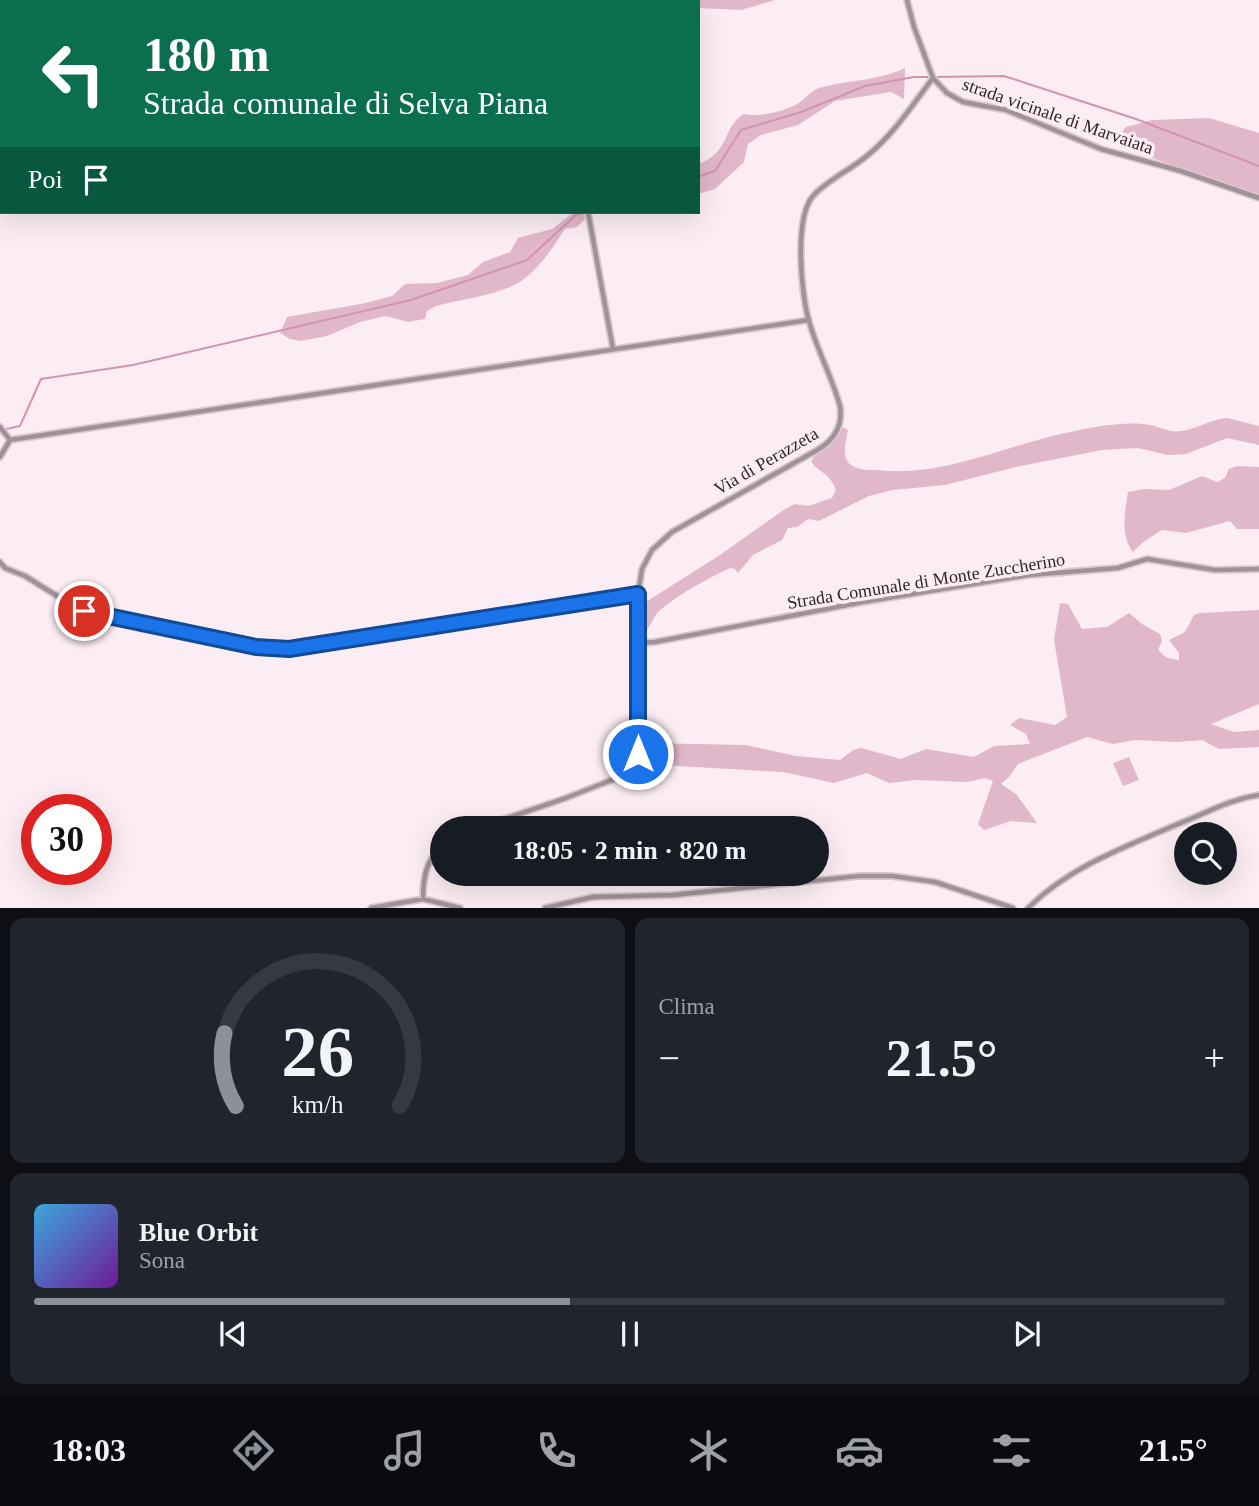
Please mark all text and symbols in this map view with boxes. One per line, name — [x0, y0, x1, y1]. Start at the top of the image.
text: 180 m — [143, 27, 270, 82]
icon: left — [28, 28, 119, 119]
street label: strada vicinale di Marvaiata — [960, 74, 1156, 158]
text: Strada comunale di Selva Piana — [143, 85, 548, 121]
icon: arrive — [77, 161, 115, 199]
text: Poi — [28, 165, 63, 194]
street label: Via di Perazzeta — [710, 423, 822, 499]
street label: Strada Comunale di Monte Zuccherino — [786, 549, 1066, 613]
pin — [54, 581, 114, 641]
icon: arrive — [65, 592, 103, 630]
position arrow — [601, 717, 675, 791]
speed limit sign: 30 — [21, 794, 112, 885]
map controls — [1174, 822, 1237, 885]
button: search — [1174, 822, 1237, 885]
text: 18:05 · 2 min · 820 m — [513, 836, 747, 865]
text: Clima — [659, 994, 715, 1019]
text: 26 — [281, 1012, 354, 1093]
text: 21.5° — [886, 1030, 998, 1087]
text: − — [659, 1037, 680, 1079]
text: + — [1204, 1037, 1225, 1079]
text: km/h — [292, 1091, 343, 1118]
text: Blue Orbit — [139, 1218, 258, 1247]
text: Sona — [139, 1248, 185, 1273]
icon: previous — [214, 1315, 252, 1353]
icon: pause — [611, 1315, 649, 1353]
icon: next — [1008, 1315, 1046, 1353]
icon: directions — [229, 1426, 278, 1475]
icon: music — [380, 1426, 429, 1475]
icon: phone — [532, 1426, 581, 1475]
icon: climate — [684, 1426, 733, 1475]
icon: car — [835, 1426, 884, 1475]
icon: filters — [987, 1426, 1036, 1475]
text: 18:03 — [51, 1432, 126, 1468]
text: 21.5° — [1139, 1432, 1208, 1468]

